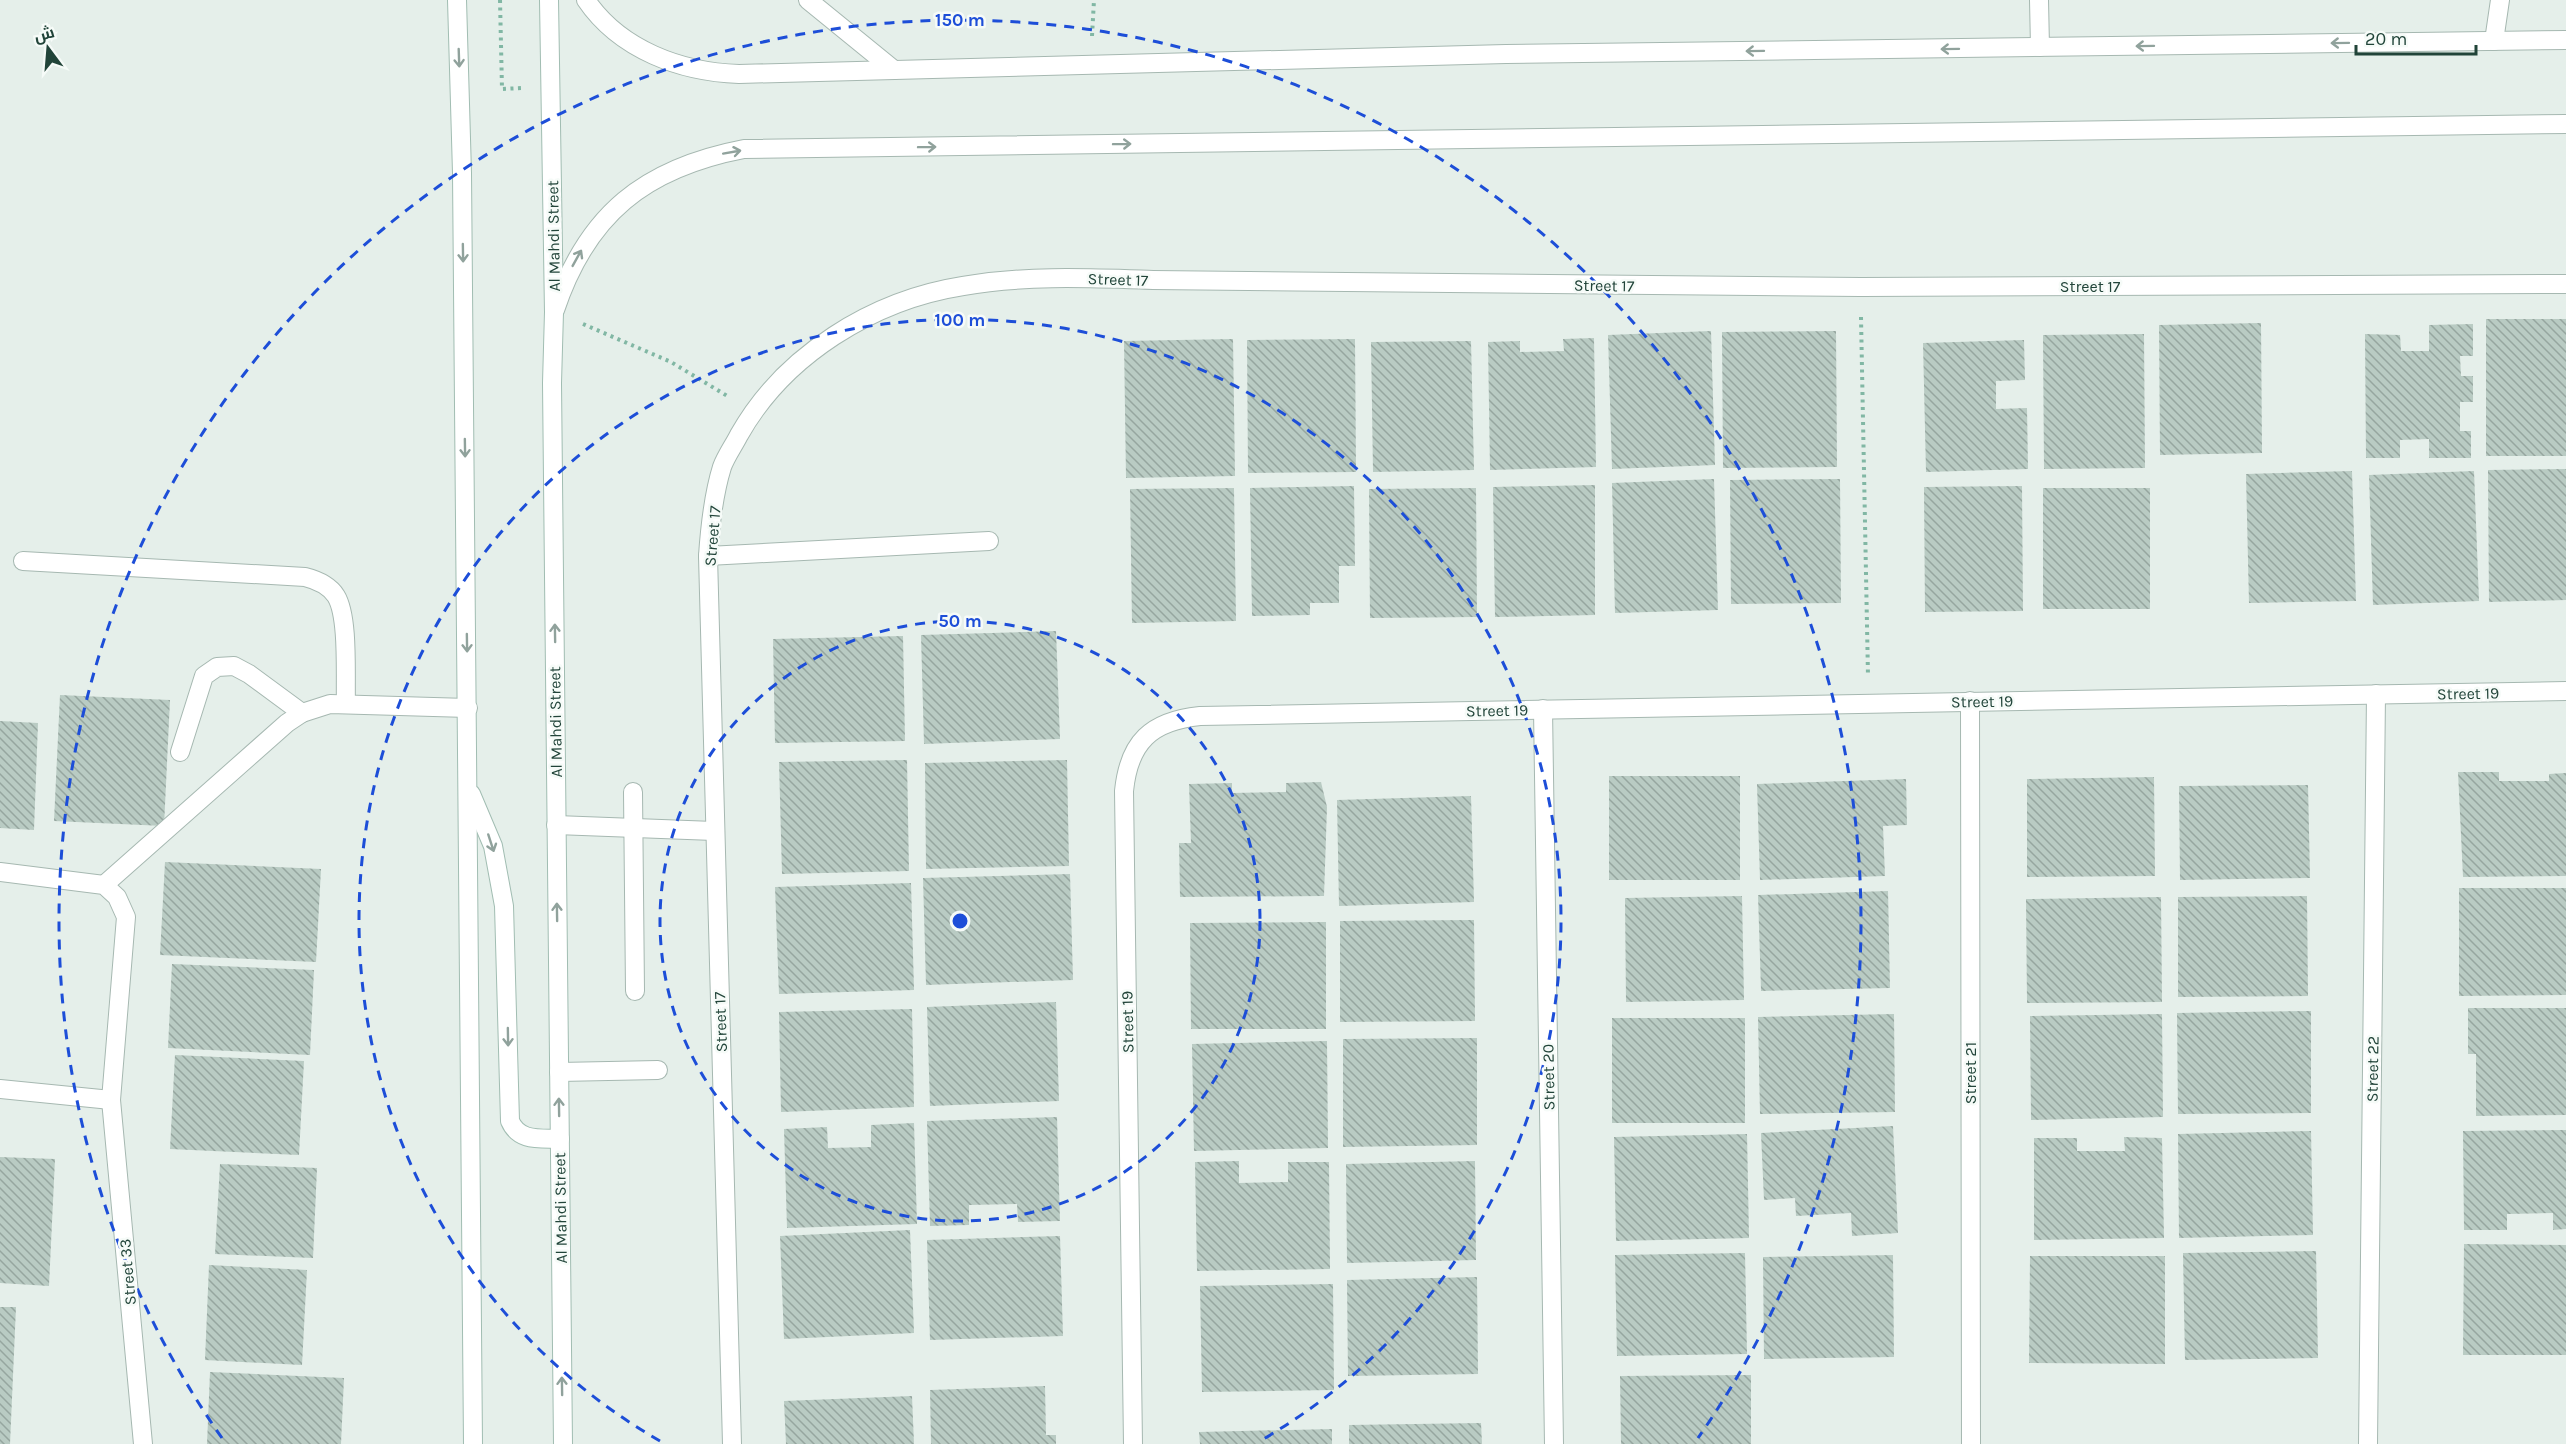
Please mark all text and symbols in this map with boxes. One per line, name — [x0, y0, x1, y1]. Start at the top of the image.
text: 150 m — [935, 9, 985, 31]
north arrow — [18, 18, 78, 78]
scale bar — [2356, 18, 2476, 56]
text: ش — [32, 22, 56, 46]
text: 20 m — [2365, 28, 2407, 50]
one-way arrow — [2330, 37, 2350, 49]
one-way arrow — [2135, 40, 2155, 52]
one-way arrow — [1940, 43, 1960, 54]
one-way arrow — [1745, 45, 1765, 57]
one-way arrow — [453, 48, 464, 68]
one-way arrow — [1111, 138, 1131, 150]
one-way arrow — [916, 141, 936, 153]
one-way arrow — [722, 146, 741, 157]
street label: Al Mahdi Street — [543, 180, 564, 292]
one-way arrow — [457, 243, 469, 263]
one-way arrow — [571, 250, 583, 267]
street label: Street 17 — [1087, 269, 1149, 290]
street label: Street 17 — [1574, 275, 1635, 296]
street label: Street 17 — [2060, 277, 2121, 296]
text: 100 m — [935, 309, 985, 331]
one-way arrow — [459, 438, 471, 458]
street label: Street 17 — [700, 505, 725, 567]
text: 50 m — [938, 610, 982, 632]
one-way arrow — [549, 623, 561, 643]
one-way arrow — [461, 633, 473, 653]
street label: Al Mahdi Street — [545, 666, 566, 778]
street label: Street 19 — [2437, 683, 2499, 704]
street label: Street 19 — [1951, 691, 2013, 712]
street label: Street 19 — [1466, 700, 1528, 721]
one-way arrow — [486, 833, 497, 852]
one-way arrow — [551, 902, 563, 922]
centre of rings — [950, 911, 970, 931]
street label: Street 17 — [710, 991, 731, 1053]
street label: Street 19 — [1117, 991, 1138, 1053]
one-way arrow — [502, 1026, 514, 1046]
street label: Street 22 — [2362, 1036, 2383, 1102]
street label: Street 21 — [1961, 1042, 1980, 1104]
street label: Street 20 — [1538, 1044, 1559, 1110]
one-way arrow — [553, 1097, 565, 1117]
street label: Al Mahdi Street — [550, 1152, 571, 1264]
street label: Street 33 — [115, 1238, 140, 1306]
one-way arrow — [556, 1376, 568, 1396]

